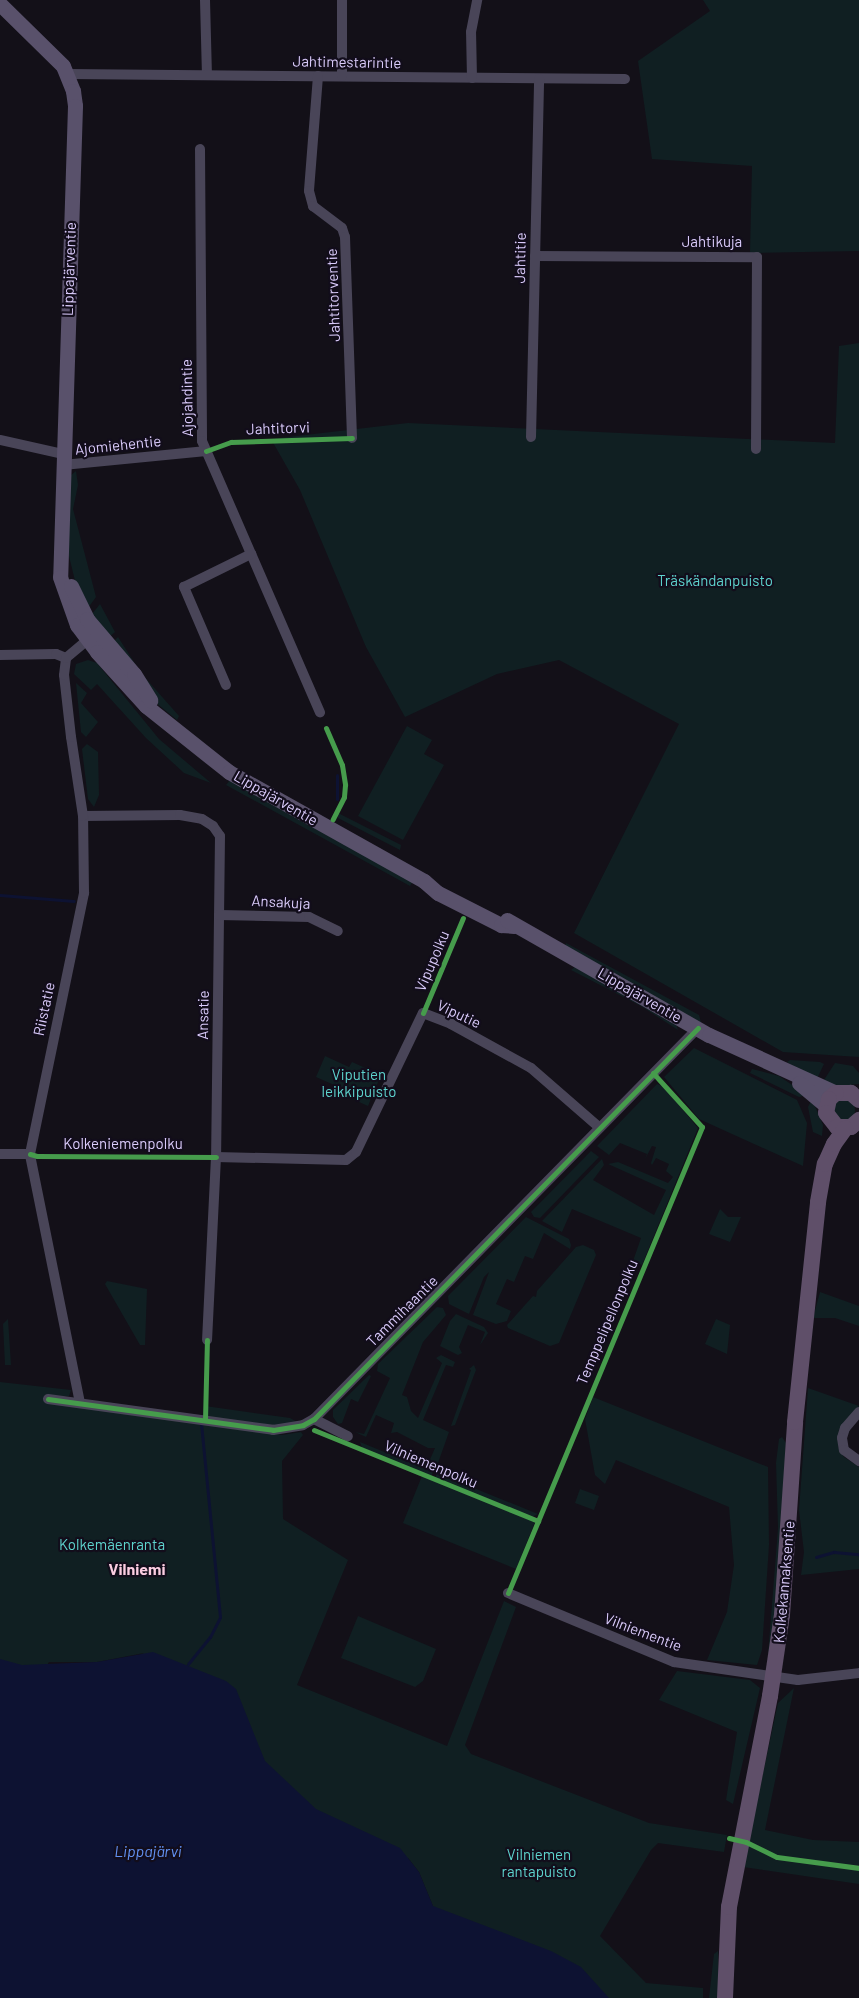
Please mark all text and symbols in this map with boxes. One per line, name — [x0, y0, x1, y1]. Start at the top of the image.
street label: Jahtimestarintie — [292, 52, 402, 72]
street label: Lippajärventie — [58, 222, 80, 316]
street label: Jahtitie — [511, 232, 529, 284]
street label: Jahtikuja — [682, 233, 742, 251]
street label: Jahtitorventie — [322, 248, 344, 342]
street label: Ajojahdintie — [177, 359, 197, 437]
street label: Jahtitorvi — [246, 418, 310, 438]
street label: Ajomiehentie — [74, 432, 162, 458]
park label: Träskändanpuisto — [657, 572, 773, 590]
street label: Lippajärventie — [231, 767, 321, 829]
street label: Ansakuja — [251, 891, 311, 913]
street label: Vipupolku — [411, 928, 453, 994]
street label: Lippajärventie — [595, 964, 685, 1026]
street label: Riistatie — [30, 981, 58, 1037]
street label: Ansatie — [194, 990, 212, 1040]
street label: Viputie — [434, 996, 484, 1032]
park label: Viputien leikkipuisto — [322, 1065, 396, 1100]
street label: Kolkeniemenpolku — [63, 1135, 183, 1153]
street label: Temppelipellonpolku — [572, 1257, 642, 1387]
street label: Tammihaantie — [363, 1272, 441, 1350]
street label: Vilniemenpolku — [382, 1436, 480, 1492]
street label: Kolkekannaksentie — [770, 1520, 798, 1644]
park label: Kolkemäenranta — [59, 1536, 165, 1554]
district label: Vilniemi — [109, 1559, 165, 1579]
street label: Vilniementie — [602, 1609, 684, 1655]
water label: Lippajärvi — [114, 1841, 182, 1861]
park label: Vilniemen rantapuisto — [501, 1845, 577, 1880]

